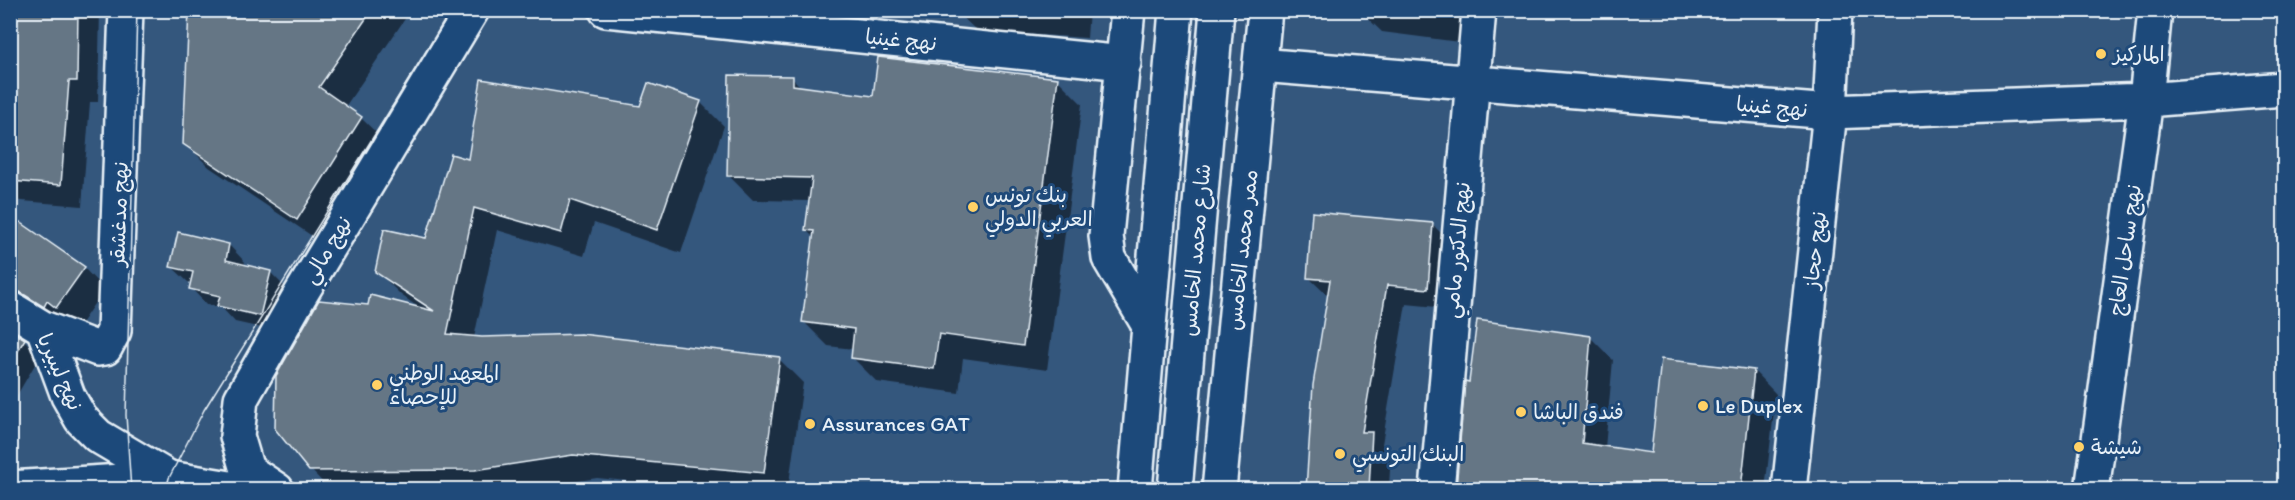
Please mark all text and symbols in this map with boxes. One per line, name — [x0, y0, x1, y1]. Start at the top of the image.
street label: نهج غينيا — [864, 23, 938, 58]
place label: الماركيز — [2111, 41, 2165, 66]
marker: الماركيز — [2094, 47, 2108, 61]
street label: نهج غينيا — [1735, 91, 1809, 124]
street label: نهج مدغشقر — [104, 161, 135, 269]
street label: شارع محمد الخامس — [1176, 163, 1218, 338]
street label: ممر محمد الخامس — [1221, 168, 1262, 332]
street label: نهج الدكتور مامي — [1438, 181, 1482, 320]
place label: بنك تونس العربي الدولي — [985, 182, 1093, 238]
street label: نهج ساحل العاج — [2103, 183, 2148, 318]
marker: بنك تونس العربي الدولي — [966, 200, 980, 214]
street label: نهج حجاز — [1798, 210, 1833, 292]
street label: نهج مالي — [297, 211, 362, 292]
street label: نهج ليبيريا — [31, 329, 88, 415]
place label: المعهد الوطني للإحصاء — [389, 360, 499, 410]
marker: المعهد الوطني للإحصاء — [370, 378, 384, 392]
place label: Le Duplex — [1715, 393, 1803, 418]
place label: فندق الباشا — [1533, 399, 1624, 425]
marker: Le Duplex — [1696, 399, 1710, 413]
marker: فندق الباشا — [1514, 405, 1528, 419]
place label: Assurances GAT — [822, 411, 970, 436]
marker: Assurances GAT — [803, 417, 817, 431]
place label: شيشة — [2091, 434, 2142, 459]
marker: شيشة — [2072, 440, 2086, 454]
place label: البنك التونسي — [1352, 441, 1464, 473]
marker: البنك التونسي — [1333, 447, 1347, 461]

